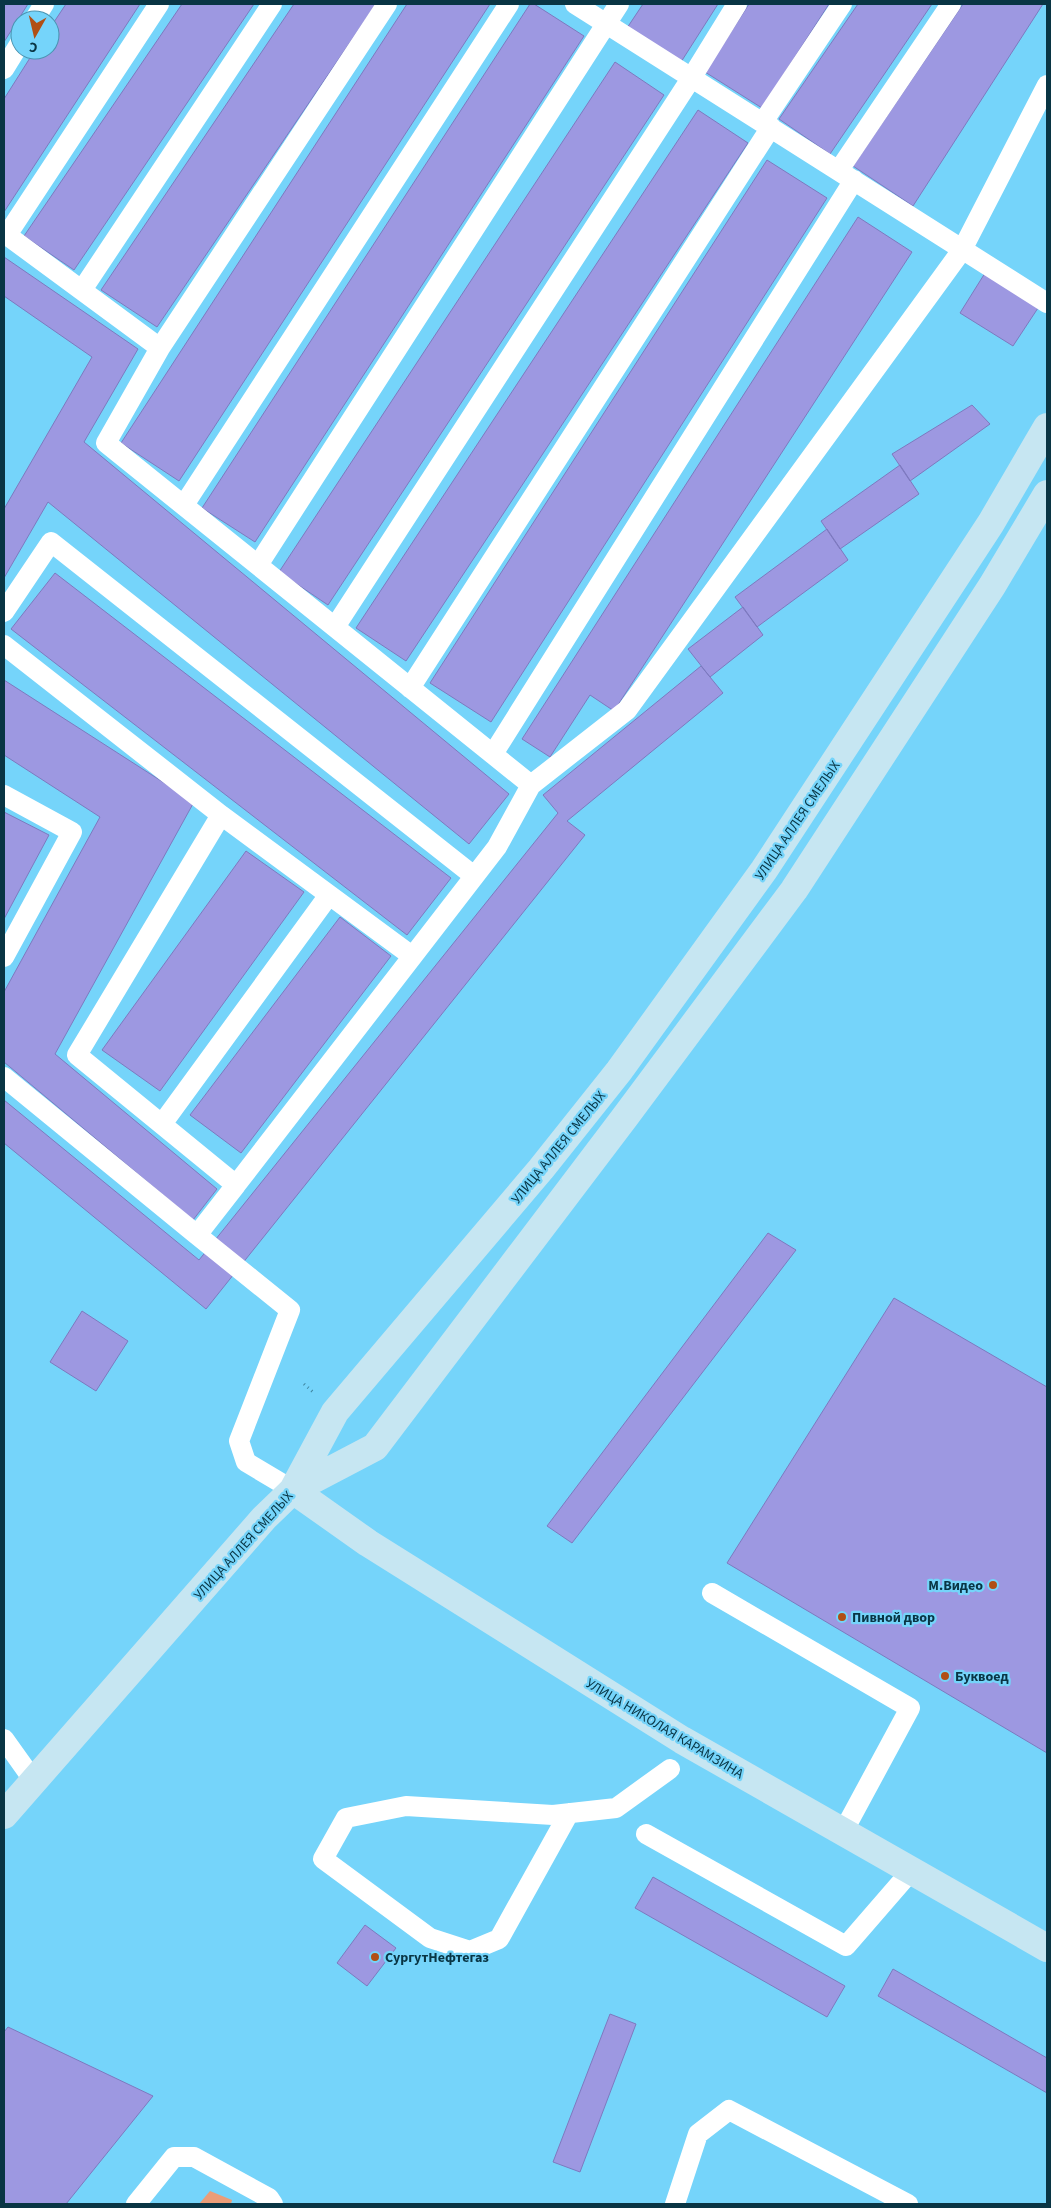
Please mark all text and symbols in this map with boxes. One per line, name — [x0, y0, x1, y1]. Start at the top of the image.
north arrow — [10, 10, 60, 60]
text: С — [28, 36, 39, 57]
street label: УЛИЦА АЛЛЕЯ СМЕЛЫХ — [750, 757, 845, 884]
street label: УЛИЦА АЛЛЕЯ СМЕЛЫХ — [507, 1087, 611, 1208]
street label: УЛИЦА АЛЛЕЯ СМЕЛЫХ — [189, 1487, 298, 1604]
place label: M.Видео — [928, 1576, 983, 1596]
marker: M.Видео — [987, 1579, 999, 1591]
place label: Пивной двор — [852, 1608, 935, 1628]
marker: Пивной двор — [836, 1611, 848, 1623]
place label: Буквоед — [955, 1667, 1010, 1687]
marker: Буквоед — [939, 1670, 951, 1682]
street label: УЛИЦА НИКОЛАЯ КАРАМЗИНА — [582, 1674, 747, 1784]
place label: СургутНефтегаз — [385, 1948, 489, 1968]
marker: СургутНефтегаз — [369, 1951, 381, 1963]

